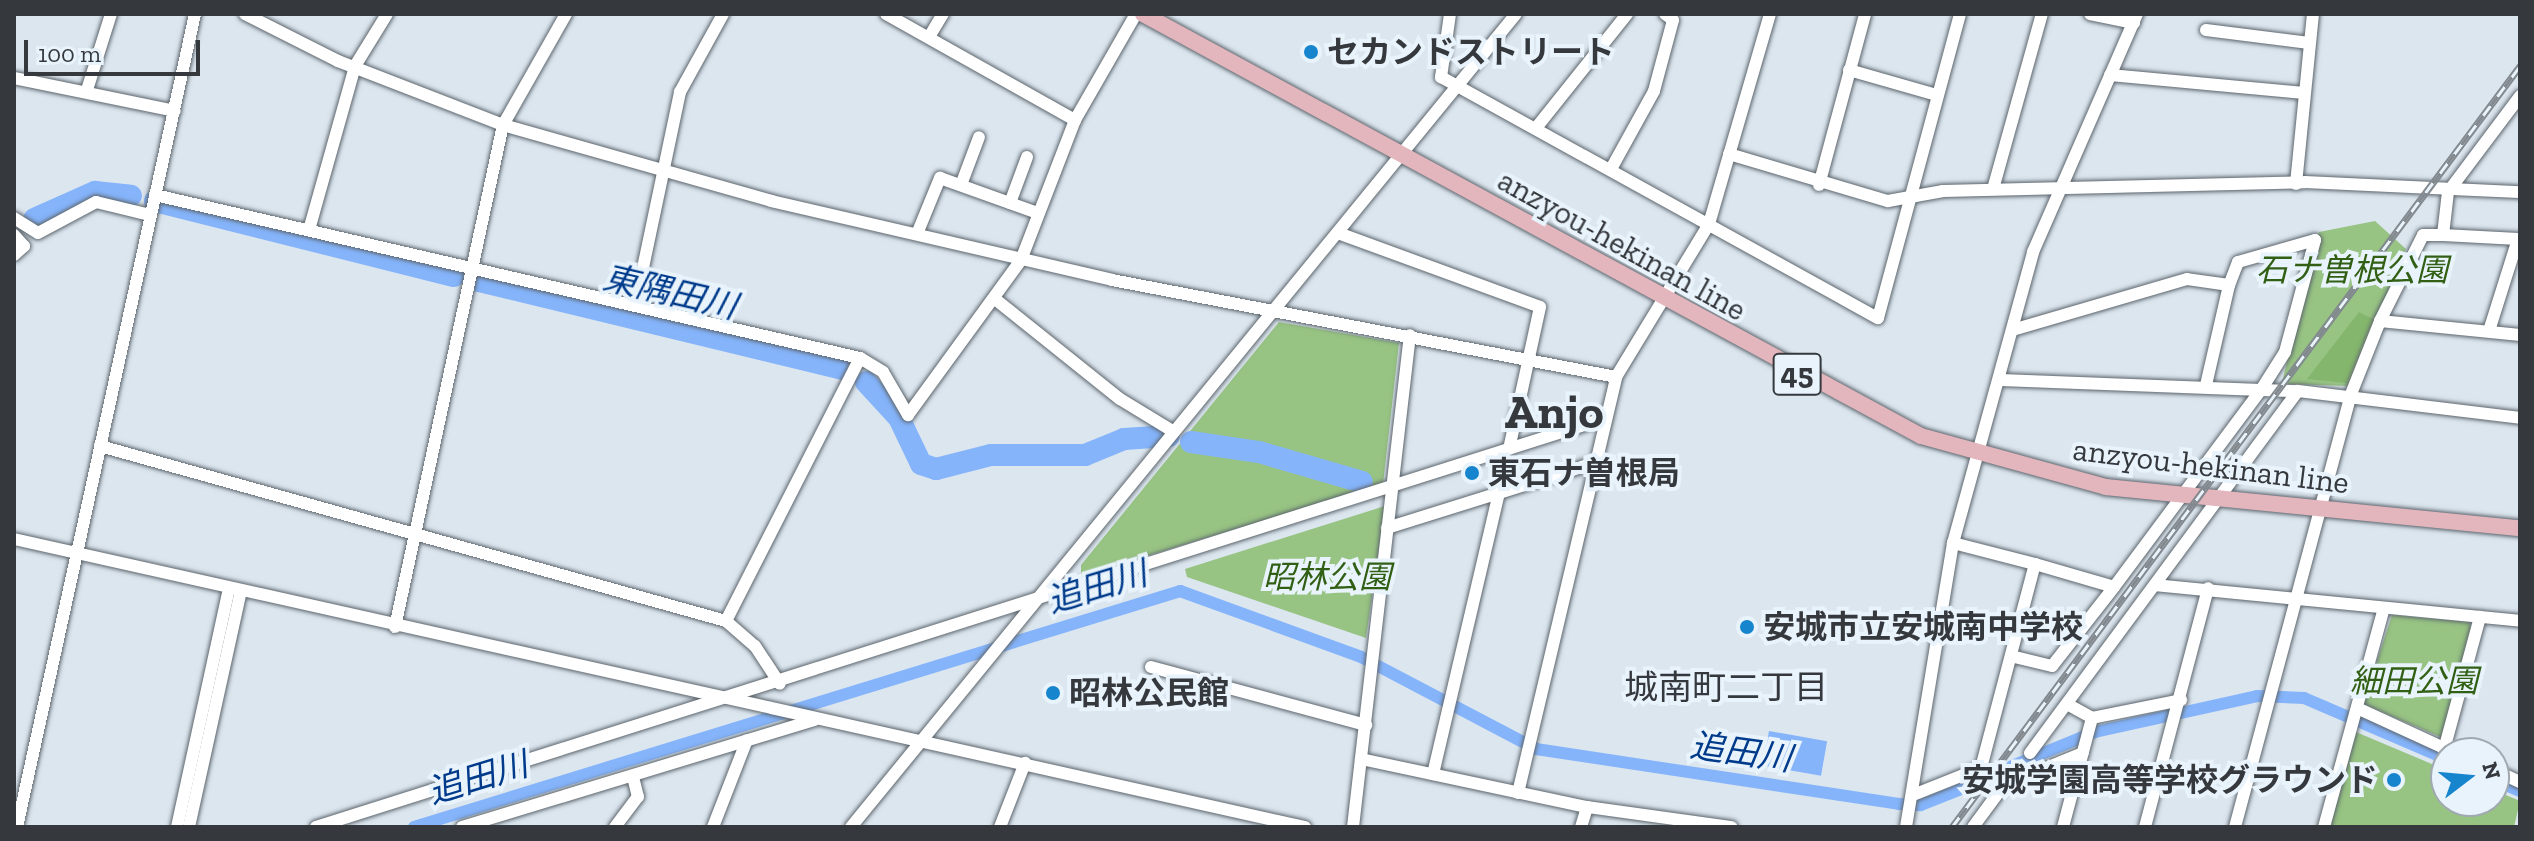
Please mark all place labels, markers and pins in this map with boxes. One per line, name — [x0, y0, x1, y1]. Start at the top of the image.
place label: セカンドストリート — [1327, 33, 1615, 71]
marker: セカンドストリート — [1302, 43, 1320, 61]
place label: 東石ナ曽根局 — [1488, 454, 1680, 492]
marker: 東石ナ曽根局 — [1463, 464, 1481, 482]
place label: 安城市立安城南中学校 — [1763, 608, 2083, 646]
marker: 安城市立安城南中学校 — [1738, 618, 1756, 636]
place label: 昭林公民館 — [1069, 674, 1229, 712]
marker: 昭林公民館 — [1044, 684, 1062, 702]
place label: 安城学園高等学校グラウンド — [1962, 761, 2378, 799]
marker: 安城学園高等学校グラウンド — [2385, 771, 2403, 789]

